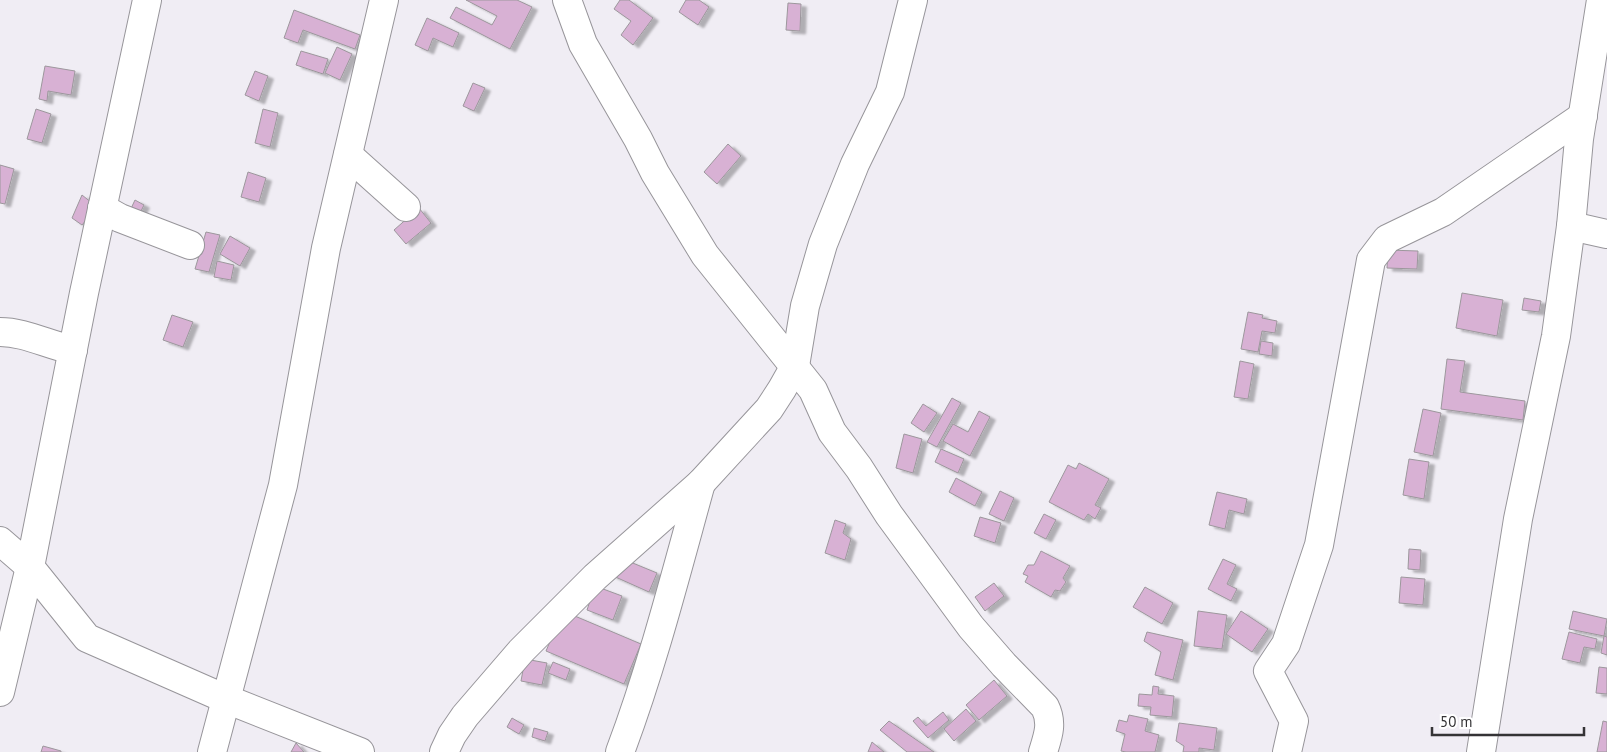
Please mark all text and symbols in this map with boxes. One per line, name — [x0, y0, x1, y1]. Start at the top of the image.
scale bar — [1432, 704, 1584, 736]
text: 50 m — [1440, 712, 1473, 731]

